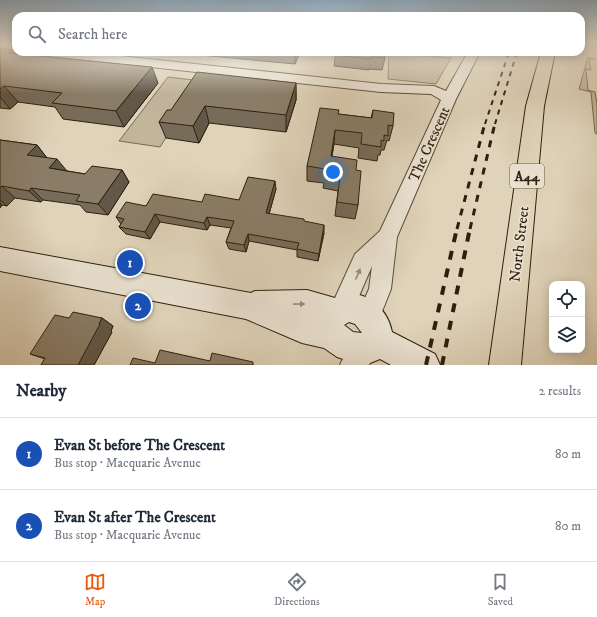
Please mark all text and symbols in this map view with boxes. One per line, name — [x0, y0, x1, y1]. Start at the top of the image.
search box — [12, 12, 585, 56]
icon: search — [26, 23, 48, 45]
text: Search here — [58, 25, 127, 44]
street label: The Crescent — [404, 103, 455, 185]
your location — [323, 162, 343, 182]
road number: A44 — [510, 164, 544, 188]
street label: North Street — [505, 205, 534, 283]
pin: 1 — [117, 248, 143, 278]
one-way arrow — [355, 268, 361, 279]
map controls — [549, 281, 585, 353]
button: locate — [549, 281, 585, 317]
pin: 2 — [125, 291, 151, 321]
one-way arrow — [293, 301, 305, 308]
button: layers — [549, 317, 585, 353]
text: Nearby — [16, 380, 66, 402]
text: 2 results — [539, 383, 581, 399]
text: Evan St before The Crescent — [54, 436, 225, 455]
text: 1 — [27, 446, 31, 462]
text: 80 m — [555, 446, 581, 462]
text: Bus stop · Macquarie Avenue — [54, 455, 201, 471]
text: Evan St after The Crescent — [54, 508, 216, 527]
text: 2 — [26, 518, 32, 534]
text: 80 m — [555, 518, 581, 534]
text: Bus stop · Macquarie Avenue — [54, 527, 201, 543]
tab: Map — [84, 571, 106, 609]
tab: Directions — [274, 571, 320, 609]
tab: Saved — [488, 571, 513, 609]

